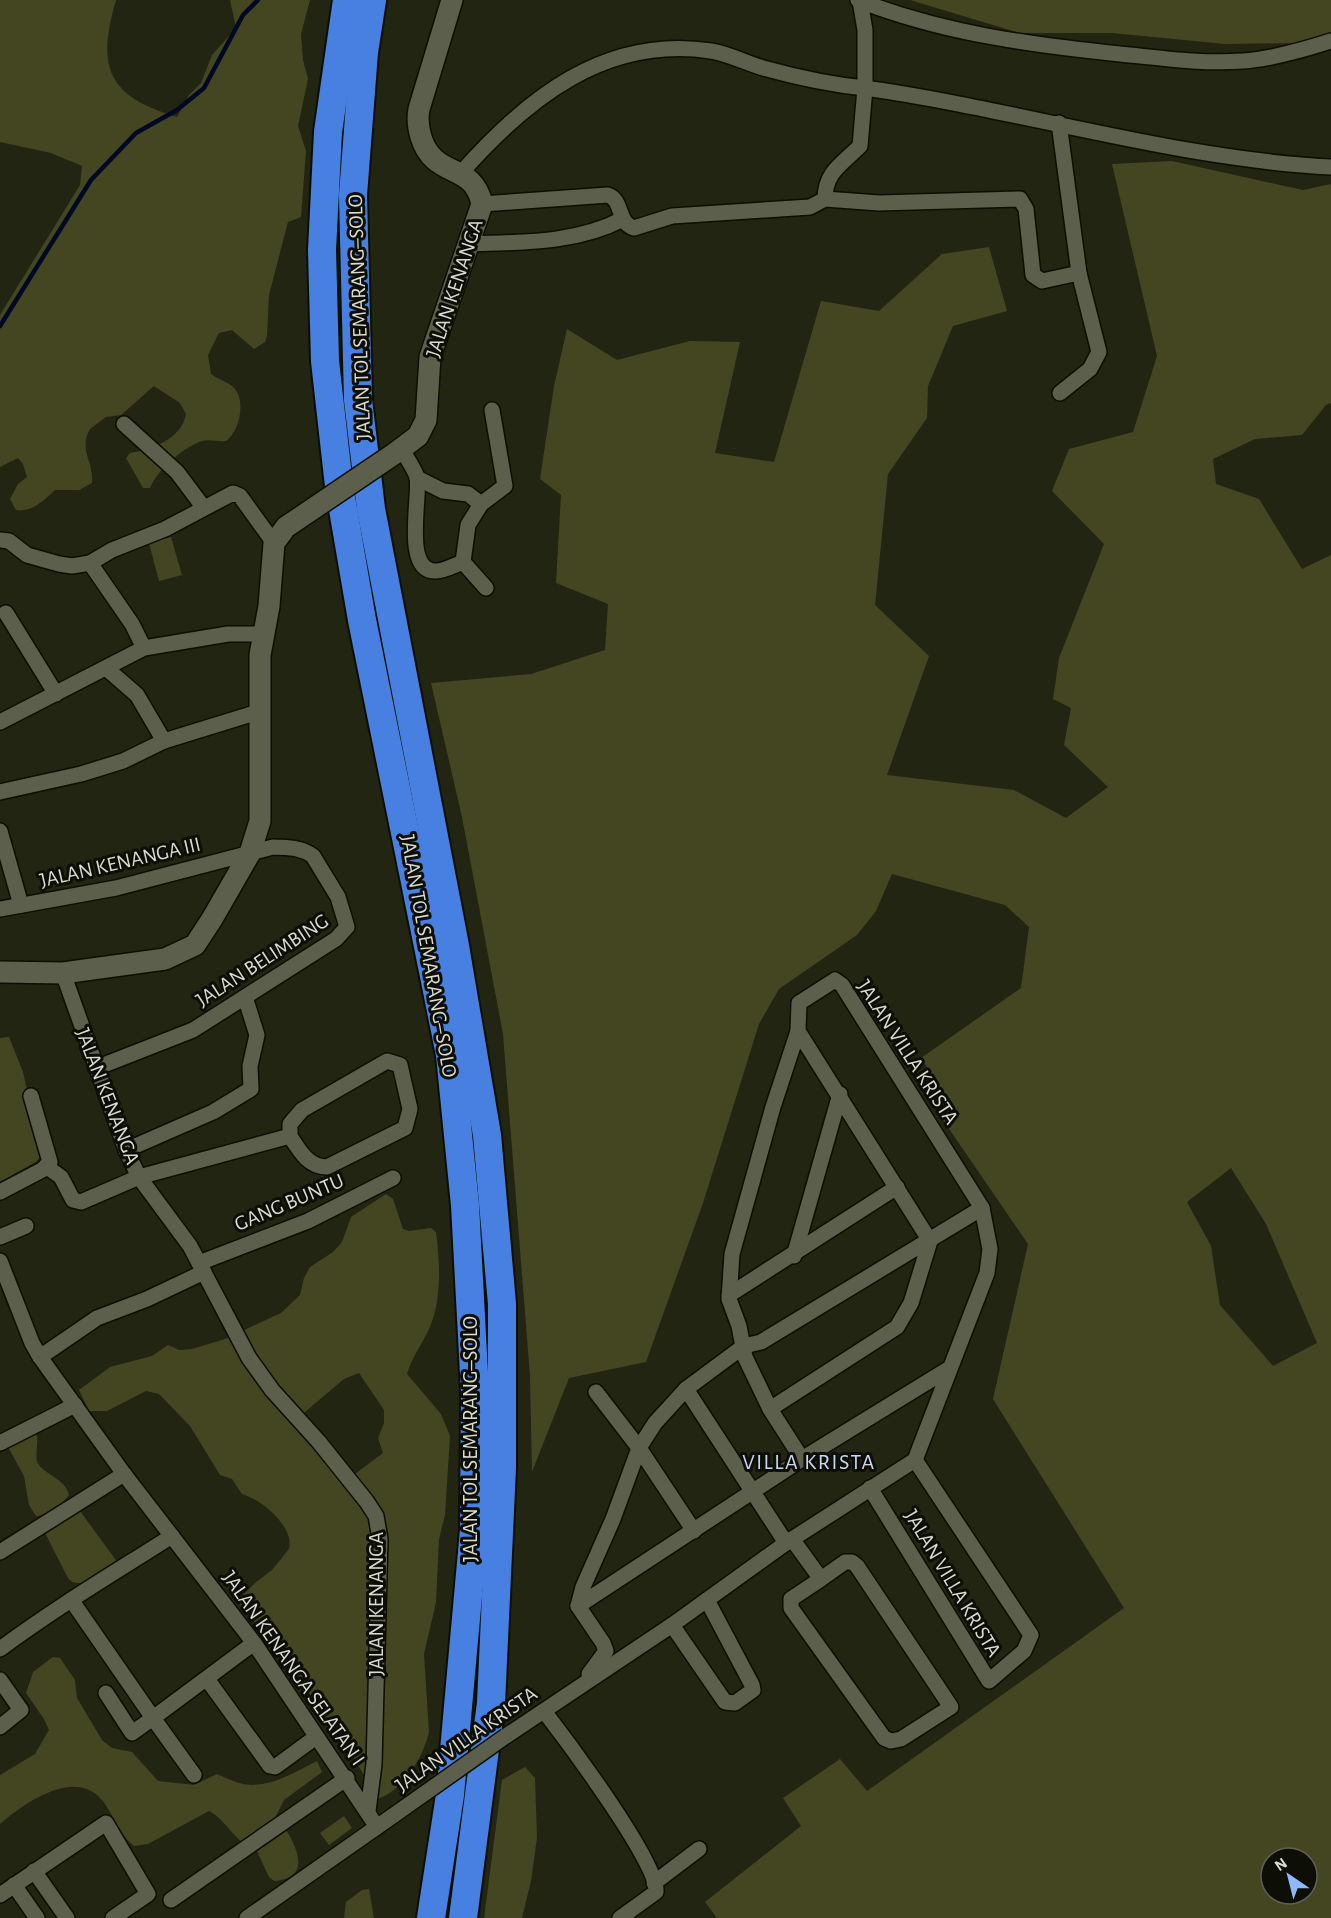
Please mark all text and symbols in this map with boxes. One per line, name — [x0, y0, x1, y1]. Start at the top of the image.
street label: JALAN TOL SEMARANG–SOLO — [345, 194, 374, 440]
street label: JALAN KENANGA — [422, 216, 487, 360]
street label: JALAN TOL SEMARANG–SOLO — [397, 833, 460, 1079]
street label: JALAN KENANGA III — [38, 834, 203, 891]
street label: JALAN BELIMBING — [192, 910, 332, 1011]
street label: JALAN VILLA KRISTA — [853, 976, 962, 1128]
street label: JALAN KENANGA — [72, 1025, 143, 1167]
street label: GANG BUNTU — [231, 1170, 347, 1235]
street label: JALAN TOL SEMARANG–SOLO — [460, 1316, 481, 1562]
district label: VILLA KRISTA — [742, 1451, 876, 1473]
street label: JALAN VILLA KRISTA — [900, 1506, 1005, 1660]
street label: JALAN KENANGA — [366, 1532, 387, 1676]
street label: JALAN KENANGA SELATAN I — [218, 1567, 369, 1769]
street label: JALAN VILLA KRISTA — [392, 1683, 541, 1796]
north arrow — [1259, 1846, 1319, 1906]
text: N — [1272, 1855, 1290, 1874]

